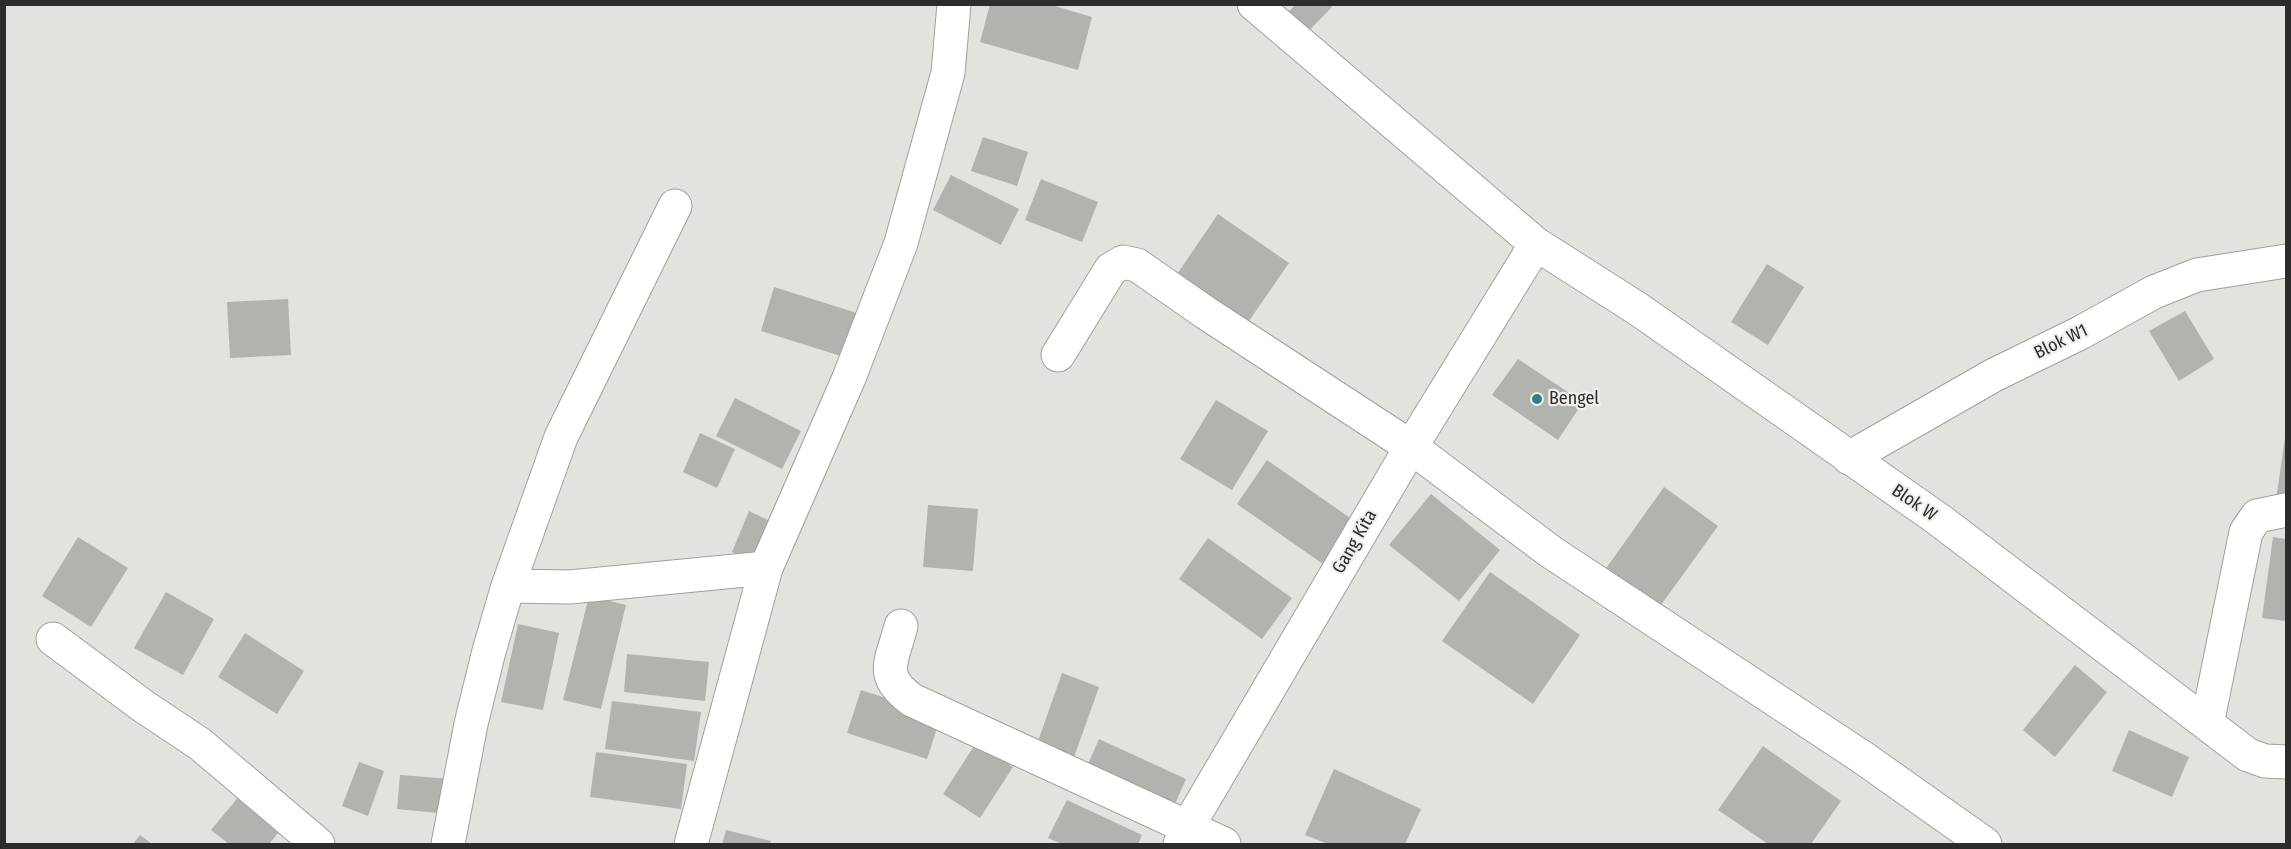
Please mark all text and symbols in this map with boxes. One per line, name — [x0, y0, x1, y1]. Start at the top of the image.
street label: Blok W1 — [2031, 320, 2091, 364]
place label: Bengel — [1549, 388, 1599, 410]
marker: Bengel — [1530, 392, 1544, 406]
street label: Blok W — [1887, 480, 1941, 526]
street label: Gang Kita — [1328, 506, 1382, 578]

